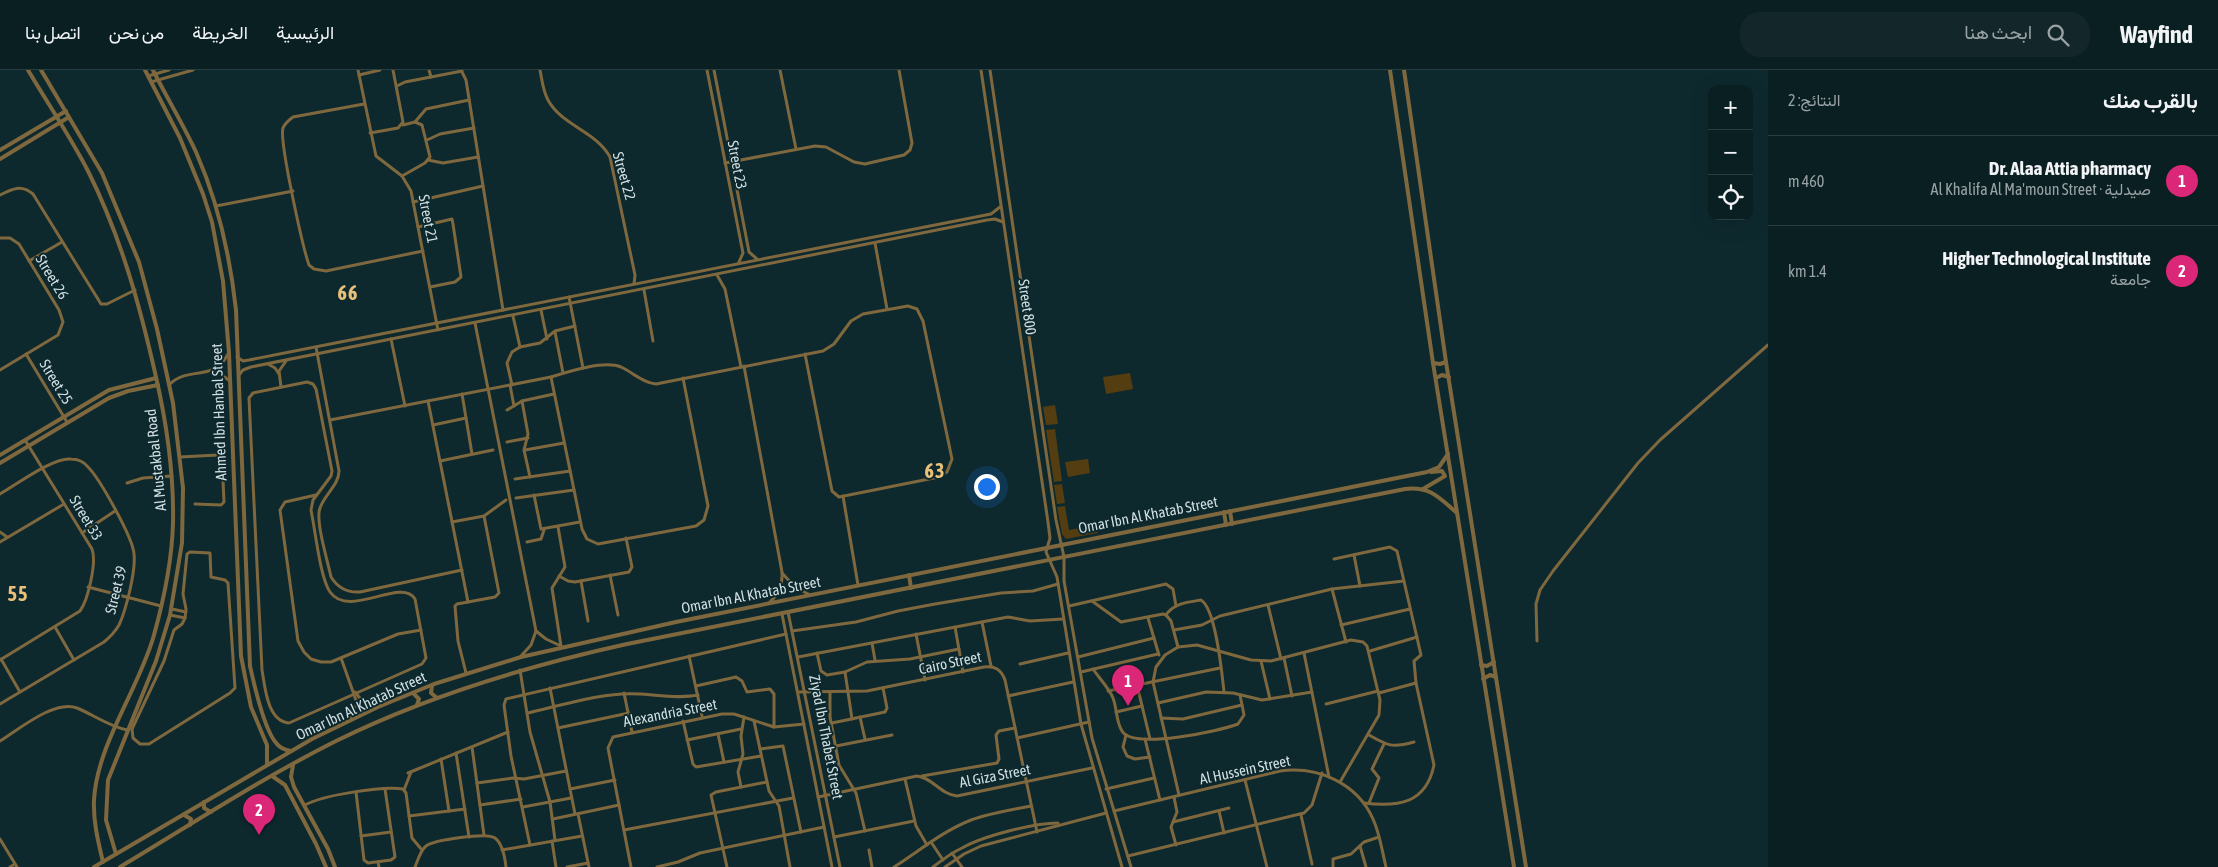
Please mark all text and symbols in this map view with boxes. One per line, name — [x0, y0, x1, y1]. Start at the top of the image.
search box — [1740, 12, 2090, 57]
text: ابحث هنا — [1964, 21, 2032, 43]
icon: search — [2044, 21, 2072, 49]
text: Wayfind — [2120, 21, 2193, 48]
text: اتصل بنا — [25, 22, 81, 43]
text: من نحن — [109, 22, 164, 43]
text: الخريطة — [192, 22, 248, 43]
text: الرئيسية — [276, 22, 334, 43]
map controls — [1708, 85, 1753, 220]
button: + — [1708, 85, 1753, 130]
text: بالقرب منك — [2103, 88, 2198, 112]
text: النتائج: 2 — [1788, 91, 1841, 109]
button: − — [1708, 130, 1753, 175]
street label: Street 23 — [724, 139, 751, 191]
street label: Street 22 — [610, 150, 639, 202]
text: Dr. Alaa Attia pharmacy — [1989, 157, 2151, 179]
text: 460 m — [1788, 172, 1824, 190]
text: 1 — [2178, 172, 2186, 190]
button: locate — [1708, 175, 1753, 220]
text: صيدلية · Al Khalifa Al Ma'moun Street — [1931, 180, 2151, 198]
street label: Street 21 — [415, 193, 442, 245]
text: Higher Technological Institute — [1942, 247, 2151, 269]
street label: Street 26 — [33, 251, 72, 302]
text: 1.4 km — [1788, 262, 1827, 280]
text: 2 — [2178, 262, 2186, 280]
text: جامعة — [2110, 270, 2151, 288]
street label: Street 800 — [1015, 278, 1040, 336]
district label: 66 — [338, 281, 358, 304]
street label: Ahmed Ibn Hanbal Street — [208, 343, 229, 481]
street label: Street 25 — [37, 356, 76, 407]
street label: Al Mustakbal Road — [142, 408, 169, 512]
district label: 63 — [925, 459, 945, 482]
your location — [974, 474, 1000, 500]
street label: Street 33 — [67, 492, 106, 543]
street label: Omar Ibn Al Khatab Street — [1077, 493, 1219, 536]
street label: Street 39 — [101, 564, 130, 616]
street label: Omar Ibn Al Khatab Street — [680, 573, 822, 616]
district label: 55 — [8, 582, 28, 605]
street label: Cairo Street — [917, 648, 983, 677]
pin: 1 — [1112, 665, 1144, 706]
street label: Omar Ibn Al Khatab Street — [293, 668, 429, 743]
street label: Ziyad Ibn Thabet Street — [806, 673, 847, 801]
street label: Alexandria Street — [622, 695, 718, 730]
street label: Al Hussein Street — [1198, 752, 1292, 787]
street label: Al Giza Street — [958, 760, 1032, 791]
pin: 2 — [243, 794, 275, 835]

